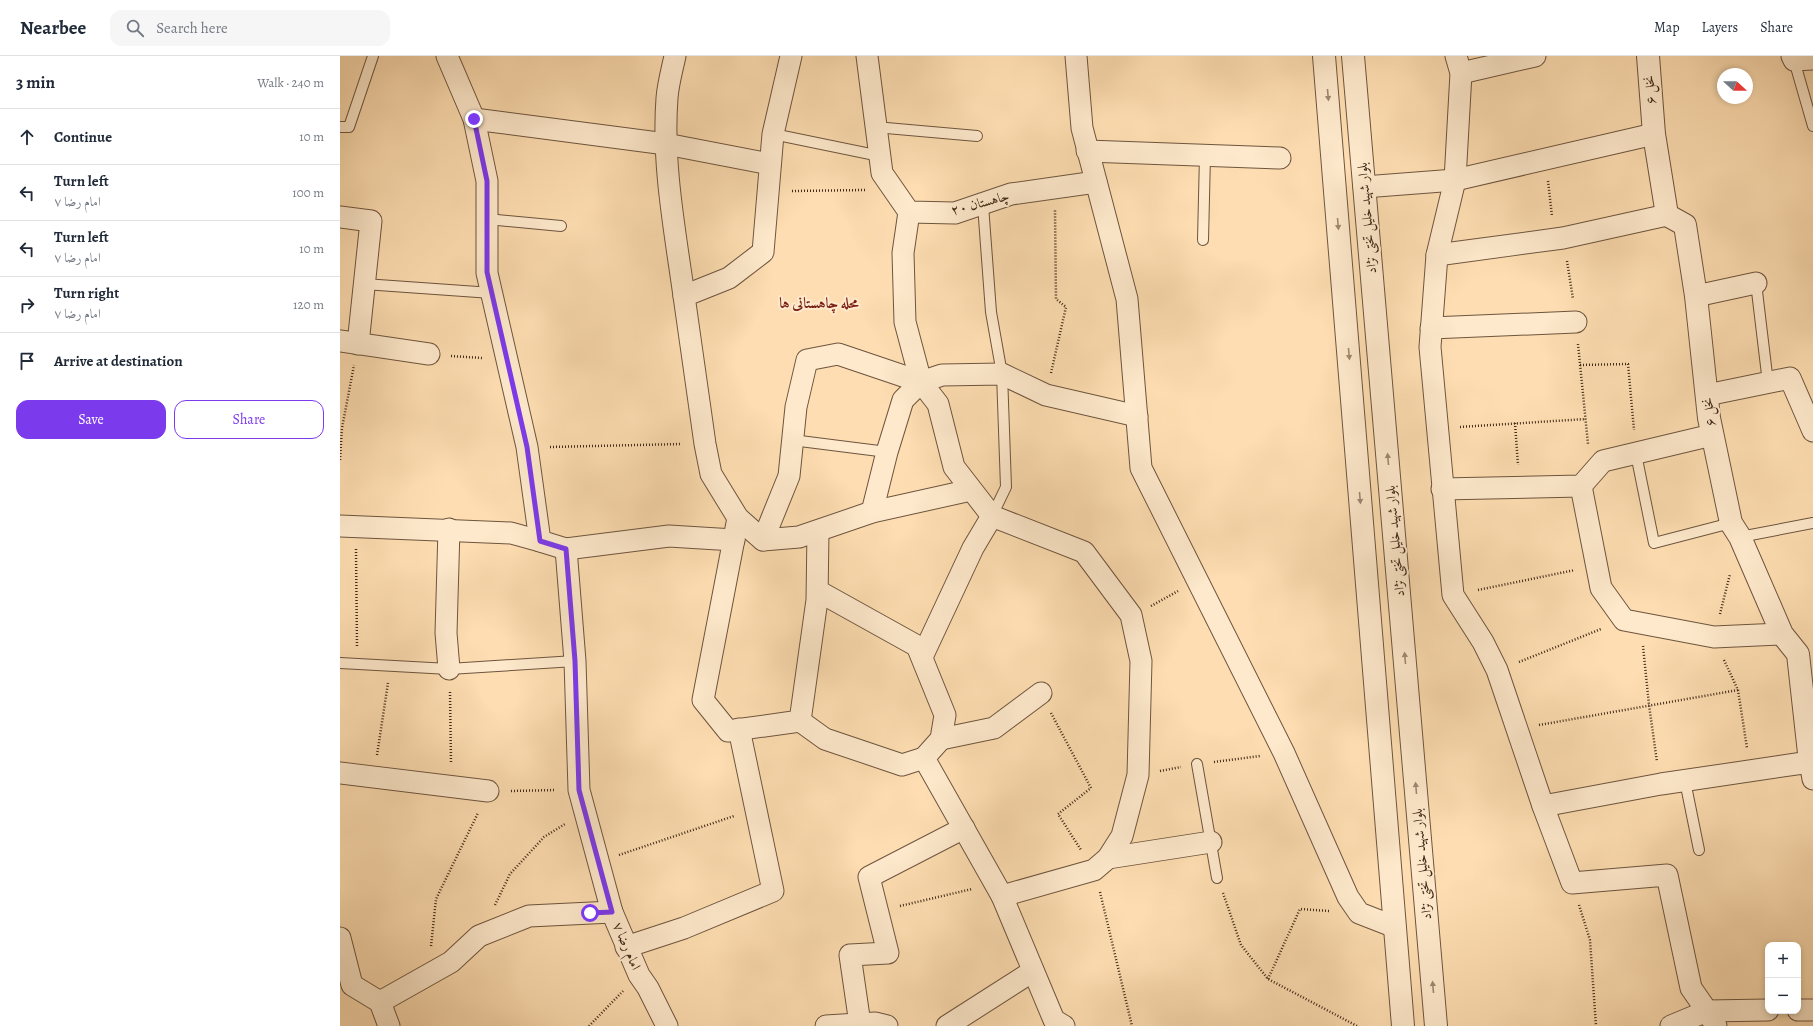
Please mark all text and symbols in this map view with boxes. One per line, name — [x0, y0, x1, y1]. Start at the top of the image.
search box — [110, 10, 390, 46]
text: Nearbee — [20, 15, 86, 41]
icon: search — [124, 17, 146, 39]
text: Search here — [156, 18, 228, 38]
text: Map — [1654, 18, 1680, 37]
text: Layers — [1702, 18, 1738, 37]
text: Share — [1760, 18, 1793, 37]
north arrow — [1717, 68, 1753, 104]
text: 3 min — [16, 71, 55, 94]
text: Walk · 240 m — [257, 74, 324, 91]
street label: نخل ۶ — [1639, 75, 1662, 105]
one-way arrow — [1324, 89, 1331, 101]
route end — [465, 110, 483, 128]
icon: ahead — [16, 126, 38, 148]
text: Continue — [54, 127, 112, 147]
text: 10 m — [299, 128, 324, 145]
street label: بلوار شهید خلیل تختی نژاد — [1353, 161, 1382, 274]
text: Turn left — [54, 171, 109, 191]
icon: left — [16, 182, 38, 204]
text: 100 m — [292, 184, 324, 201]
street label: چاهستان ۲۰ — [949, 186, 1011, 220]
text: امام رضا ۷ — [54, 193, 101, 210]
one-way arrow — [1335, 218, 1342, 230]
text: Turn left — [54, 227, 109, 247]
icon: left — [16, 238, 38, 260]
text: 10 m — [299, 240, 324, 257]
text: امام رضا ۷ — [54, 249, 101, 266]
text: Turn right — [54, 283, 119, 303]
district label: محله چاهستانی ها — [779, 293, 860, 314]
icon: right — [16, 294, 38, 316]
text: 120 m — [293, 296, 324, 313]
text: امام رضا ۷ — [54, 305, 101, 322]
one-way arrow — [1345, 348, 1352, 360]
icon: arrive — [16, 350, 38, 372]
text: Arrive at destination — [54, 351, 183, 371]
street label: نخل ۶ — [1698, 396, 1721, 428]
button: Save — [16, 400, 166, 439]
button: Share — [174, 400, 324, 439]
one-way arrow — [1384, 453, 1391, 465]
street label: بلوار شهید خلیل تختی نژاد — [1381, 484, 1410, 597]
one-way arrow — [1357, 492, 1364, 504]
one-way arrow — [1401, 652, 1408, 664]
one-way arrow — [1412, 782, 1419, 794]
street label: بلوار شهید خلیل تختی نژاد — [1408, 807, 1437, 920]
route start — [581, 904, 599, 922]
street label: امام رضا ۷ — [606, 919, 646, 974]
map controls — [1765, 942, 1801, 1014]
button: + — [1765, 942, 1801, 978]
button: − — [1765, 978, 1801, 1014]
one-way arrow — [1429, 981, 1436, 993]

